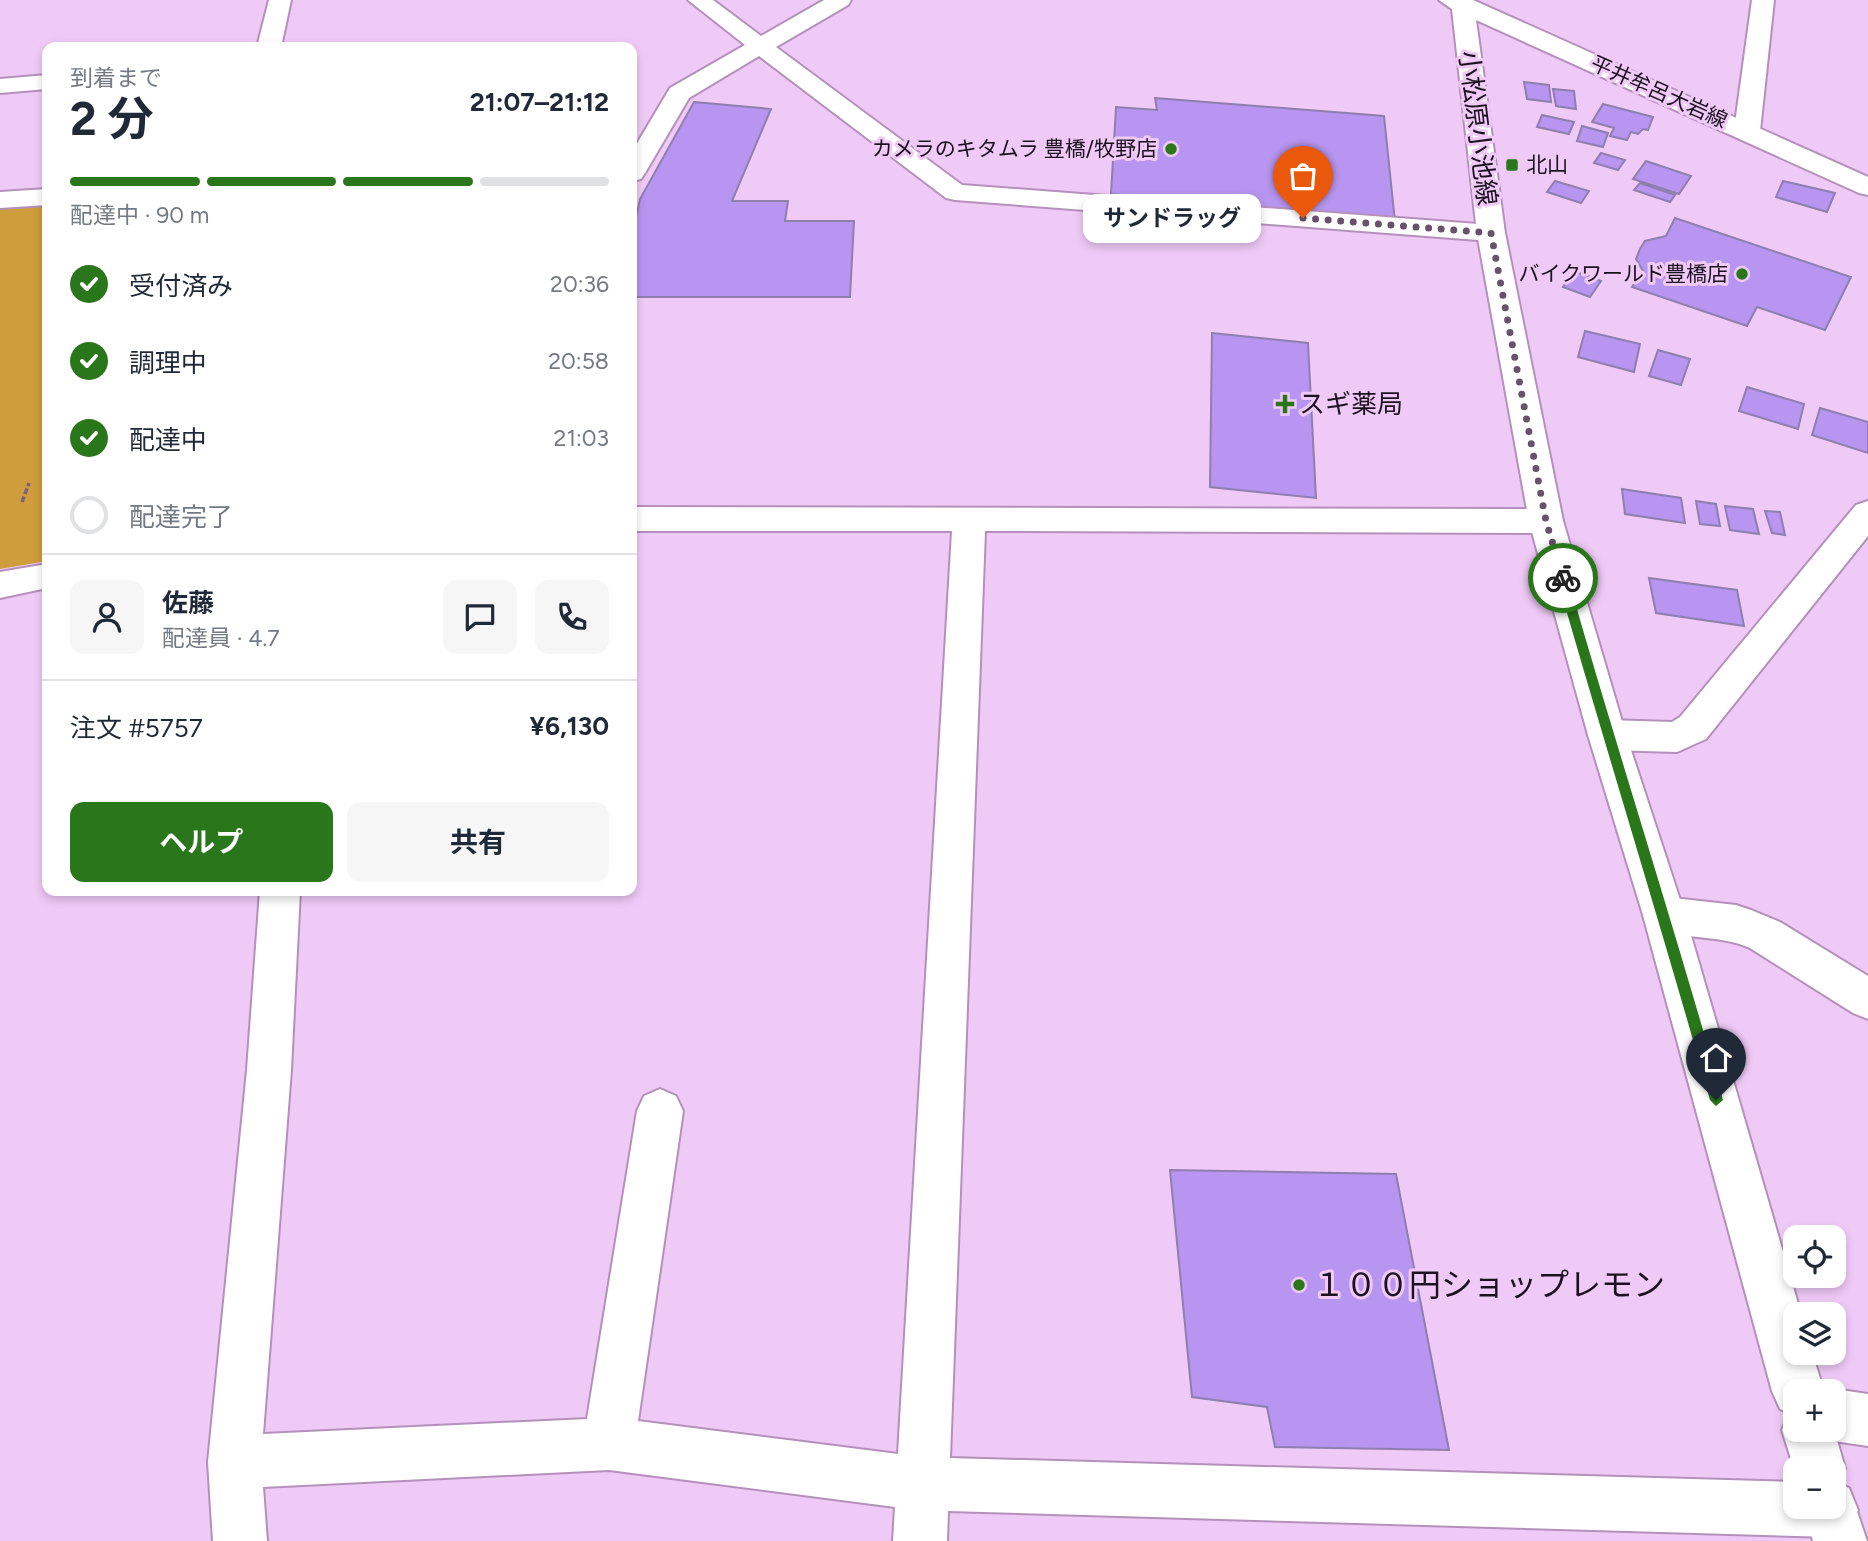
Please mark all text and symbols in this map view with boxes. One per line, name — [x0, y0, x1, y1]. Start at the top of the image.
street label: 小松原小池線 — [1453, 49, 1503, 207]
street label: 平井牟呂大岩線 — [1587, 50, 1731, 133]
text: 到着まで — [70, 64, 162, 92]
text: 21:07–21:12 — [470, 86, 609, 118]
text: 2 分 — [70, 91, 154, 147]
place label: カメラのキタムラ 豊橋/牧野店 — [872, 136, 1157, 161]
marker: カメラのキタムラ 豊橋/牧野店 — [1163, 141, 1179, 157]
pin — [1273, 146, 1333, 218]
place label: 北山 — [1526, 152, 1568, 177]
icon: bag — [1284, 157, 1322, 195]
marker: 北山 — [1504, 157, 1520, 173]
callout: サンドラッグ — [1082, 194, 1261, 242]
text: 配達中 · 90 m — [70, 201, 209, 229]
text: サンドラッグ — [1103, 204, 1241, 232]
place label: バイクワールド豊橋店 — [1518, 261, 1728, 286]
icon: check — [70, 265, 108, 303]
marker: バイクワールド豊橋店 — [1734, 266, 1750, 282]
text: 受付済み — [129, 270, 233, 302]
text: 20:36 — [550, 270, 609, 298]
icon: check — [70, 342, 108, 380]
text: 調理中 — [129, 347, 207, 379]
text: 20:58 — [548, 347, 609, 375]
place label: スギ薬局 — [1299, 388, 1403, 420]
marker: スギ薬局 — [1277, 396, 1293, 412]
icon: check — [70, 419, 108, 457]
text: 配達中 — [129, 424, 207, 456]
text: 21:03 — [554, 424, 609, 452]
text: 配達完了 — [129, 501, 233, 533]
courier — [1528, 543, 1598, 613]
icon: bike — [1544, 559, 1582, 597]
button: person — [70, 580, 144, 654]
button: chat — [443, 580, 517, 654]
button: phone — [535, 580, 609, 654]
text: 佐藤 — [162, 587, 214, 619]
text: 配達員 · 4.7 — [162, 624, 280, 652]
text: ¥6,130 — [529, 710, 609, 742]
text: 注文 #5757 — [70, 712, 203, 744]
button: ヘルプ — [70, 802, 333, 882]
button: 共有 — [347, 802, 609, 882]
pin — [1686, 1028, 1746, 1100]
icon: home — [1697, 1039, 1735, 1077]
map controls — [1783, 1225, 1846, 1519]
button: locate — [1783, 1225, 1846, 1288]
place label: １００円ショップレモン — [1313, 1266, 1665, 1304]
marker: １００円ショップレモン — [1291, 1277, 1307, 1293]
button: layers — [1783, 1302, 1846, 1365]
button: + — [1783, 1379, 1846, 1442]
button: − — [1783, 1456, 1846, 1519]

